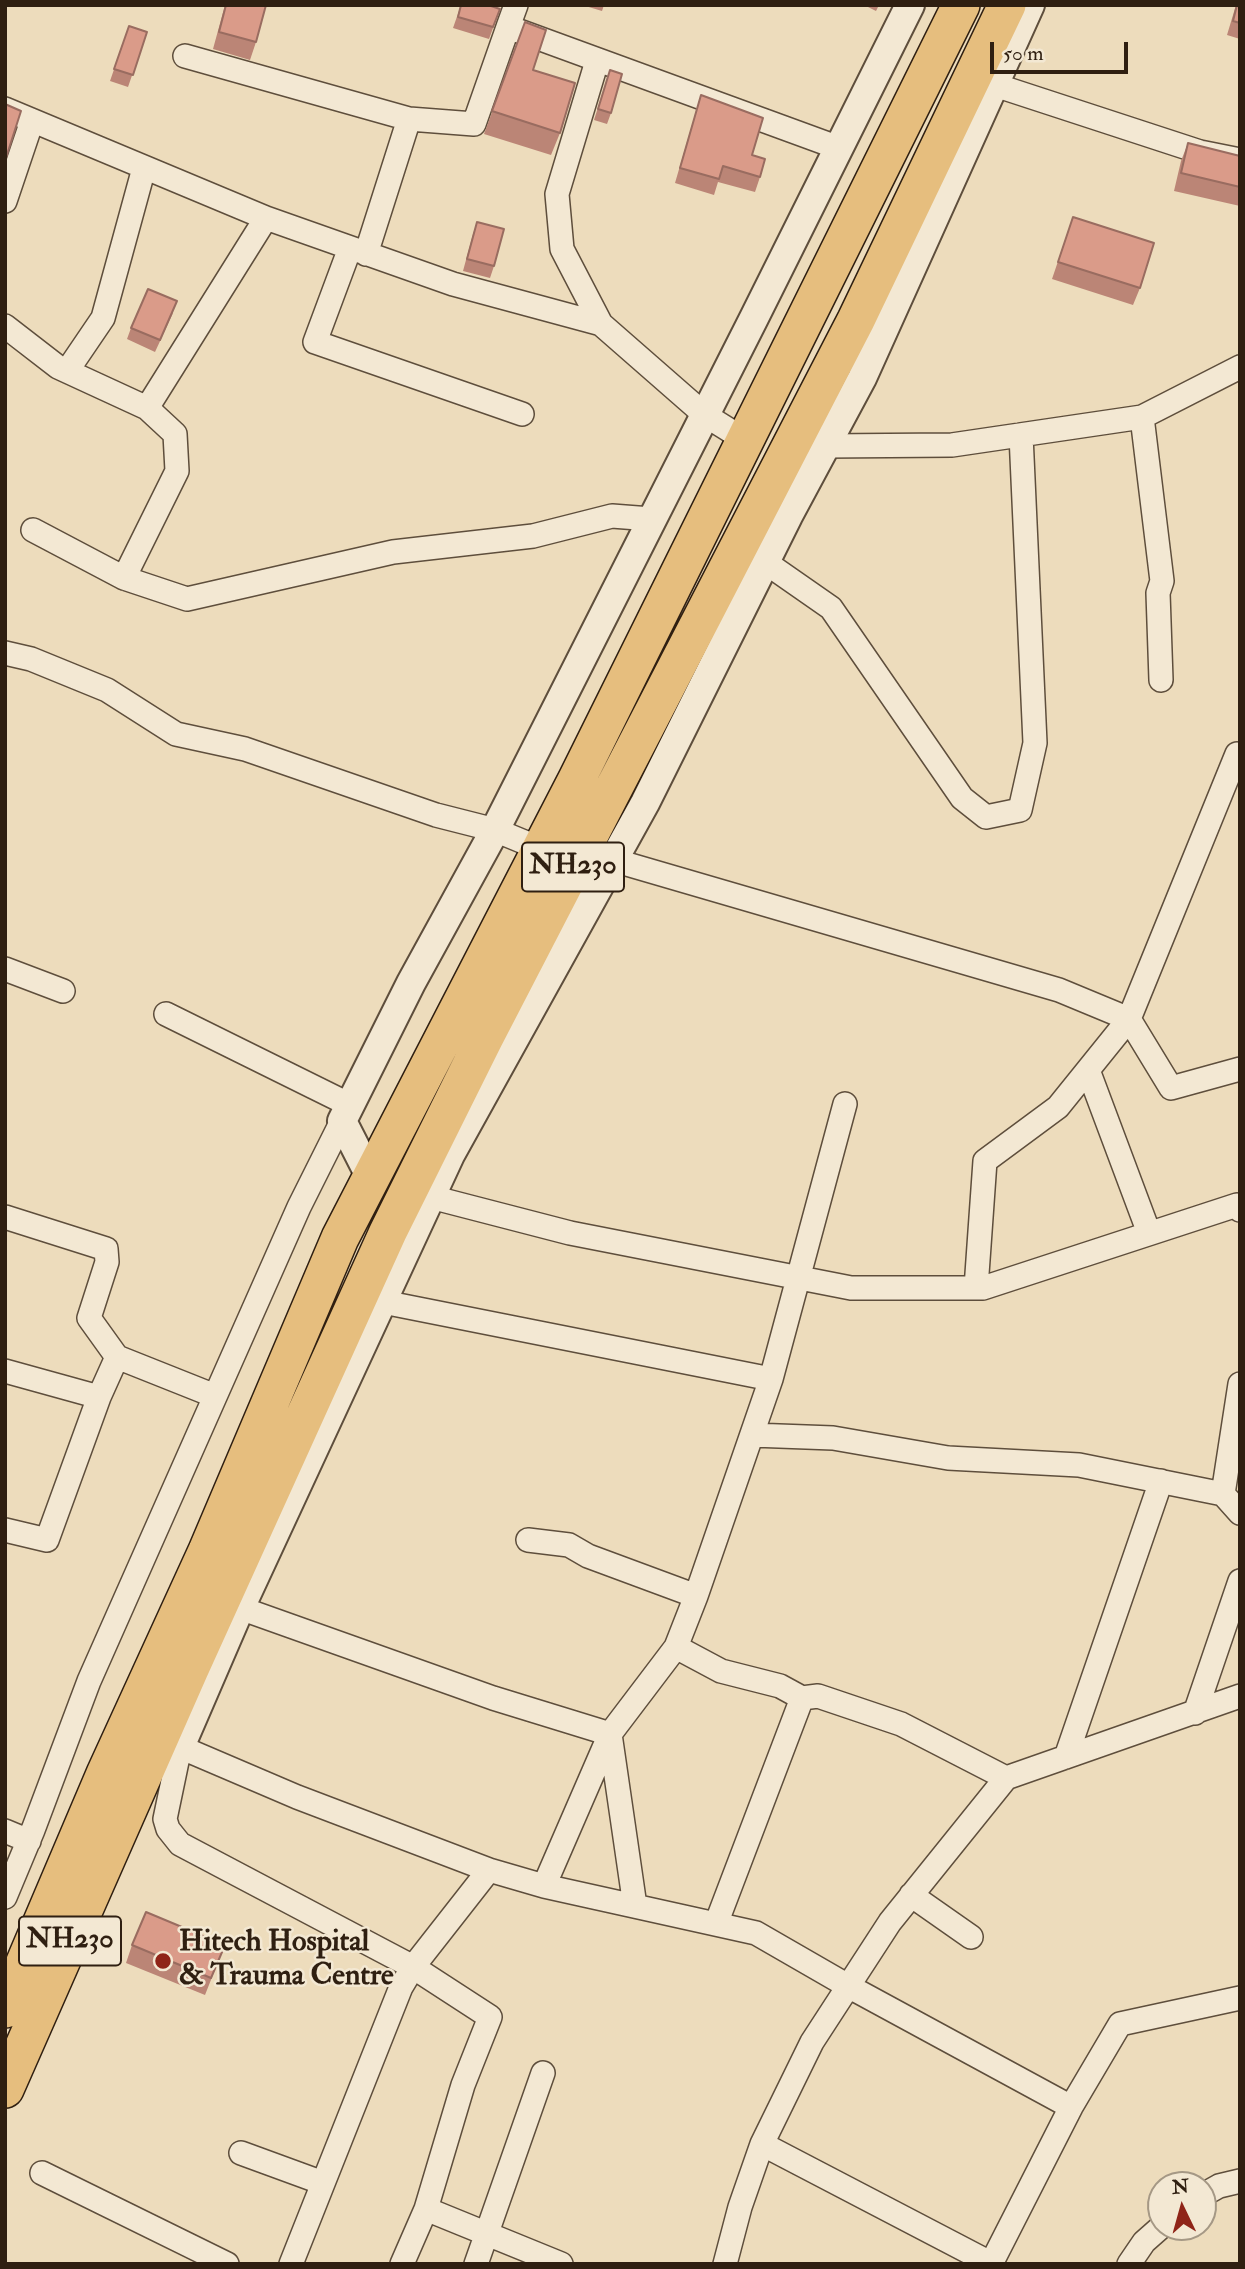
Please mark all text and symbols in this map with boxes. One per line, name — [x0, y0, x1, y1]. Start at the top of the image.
scale bar — [993, 28, 1131, 72]
text: 50 m — [1003, 40, 1044, 67]
road number: NH230 — [522, 842, 624, 892]
road number: NH230 — [19, 1916, 121, 1966]
place label: Hitech Hospital & Trauma Centre — [179, 1926, 394, 1996]
marker: Hitech Hospital & Trauma Centre — [153, 1951, 173, 1971]
north arrow — [1147, 2171, 1217, 2241]
text: N — [1171, 2174, 1190, 2200]

